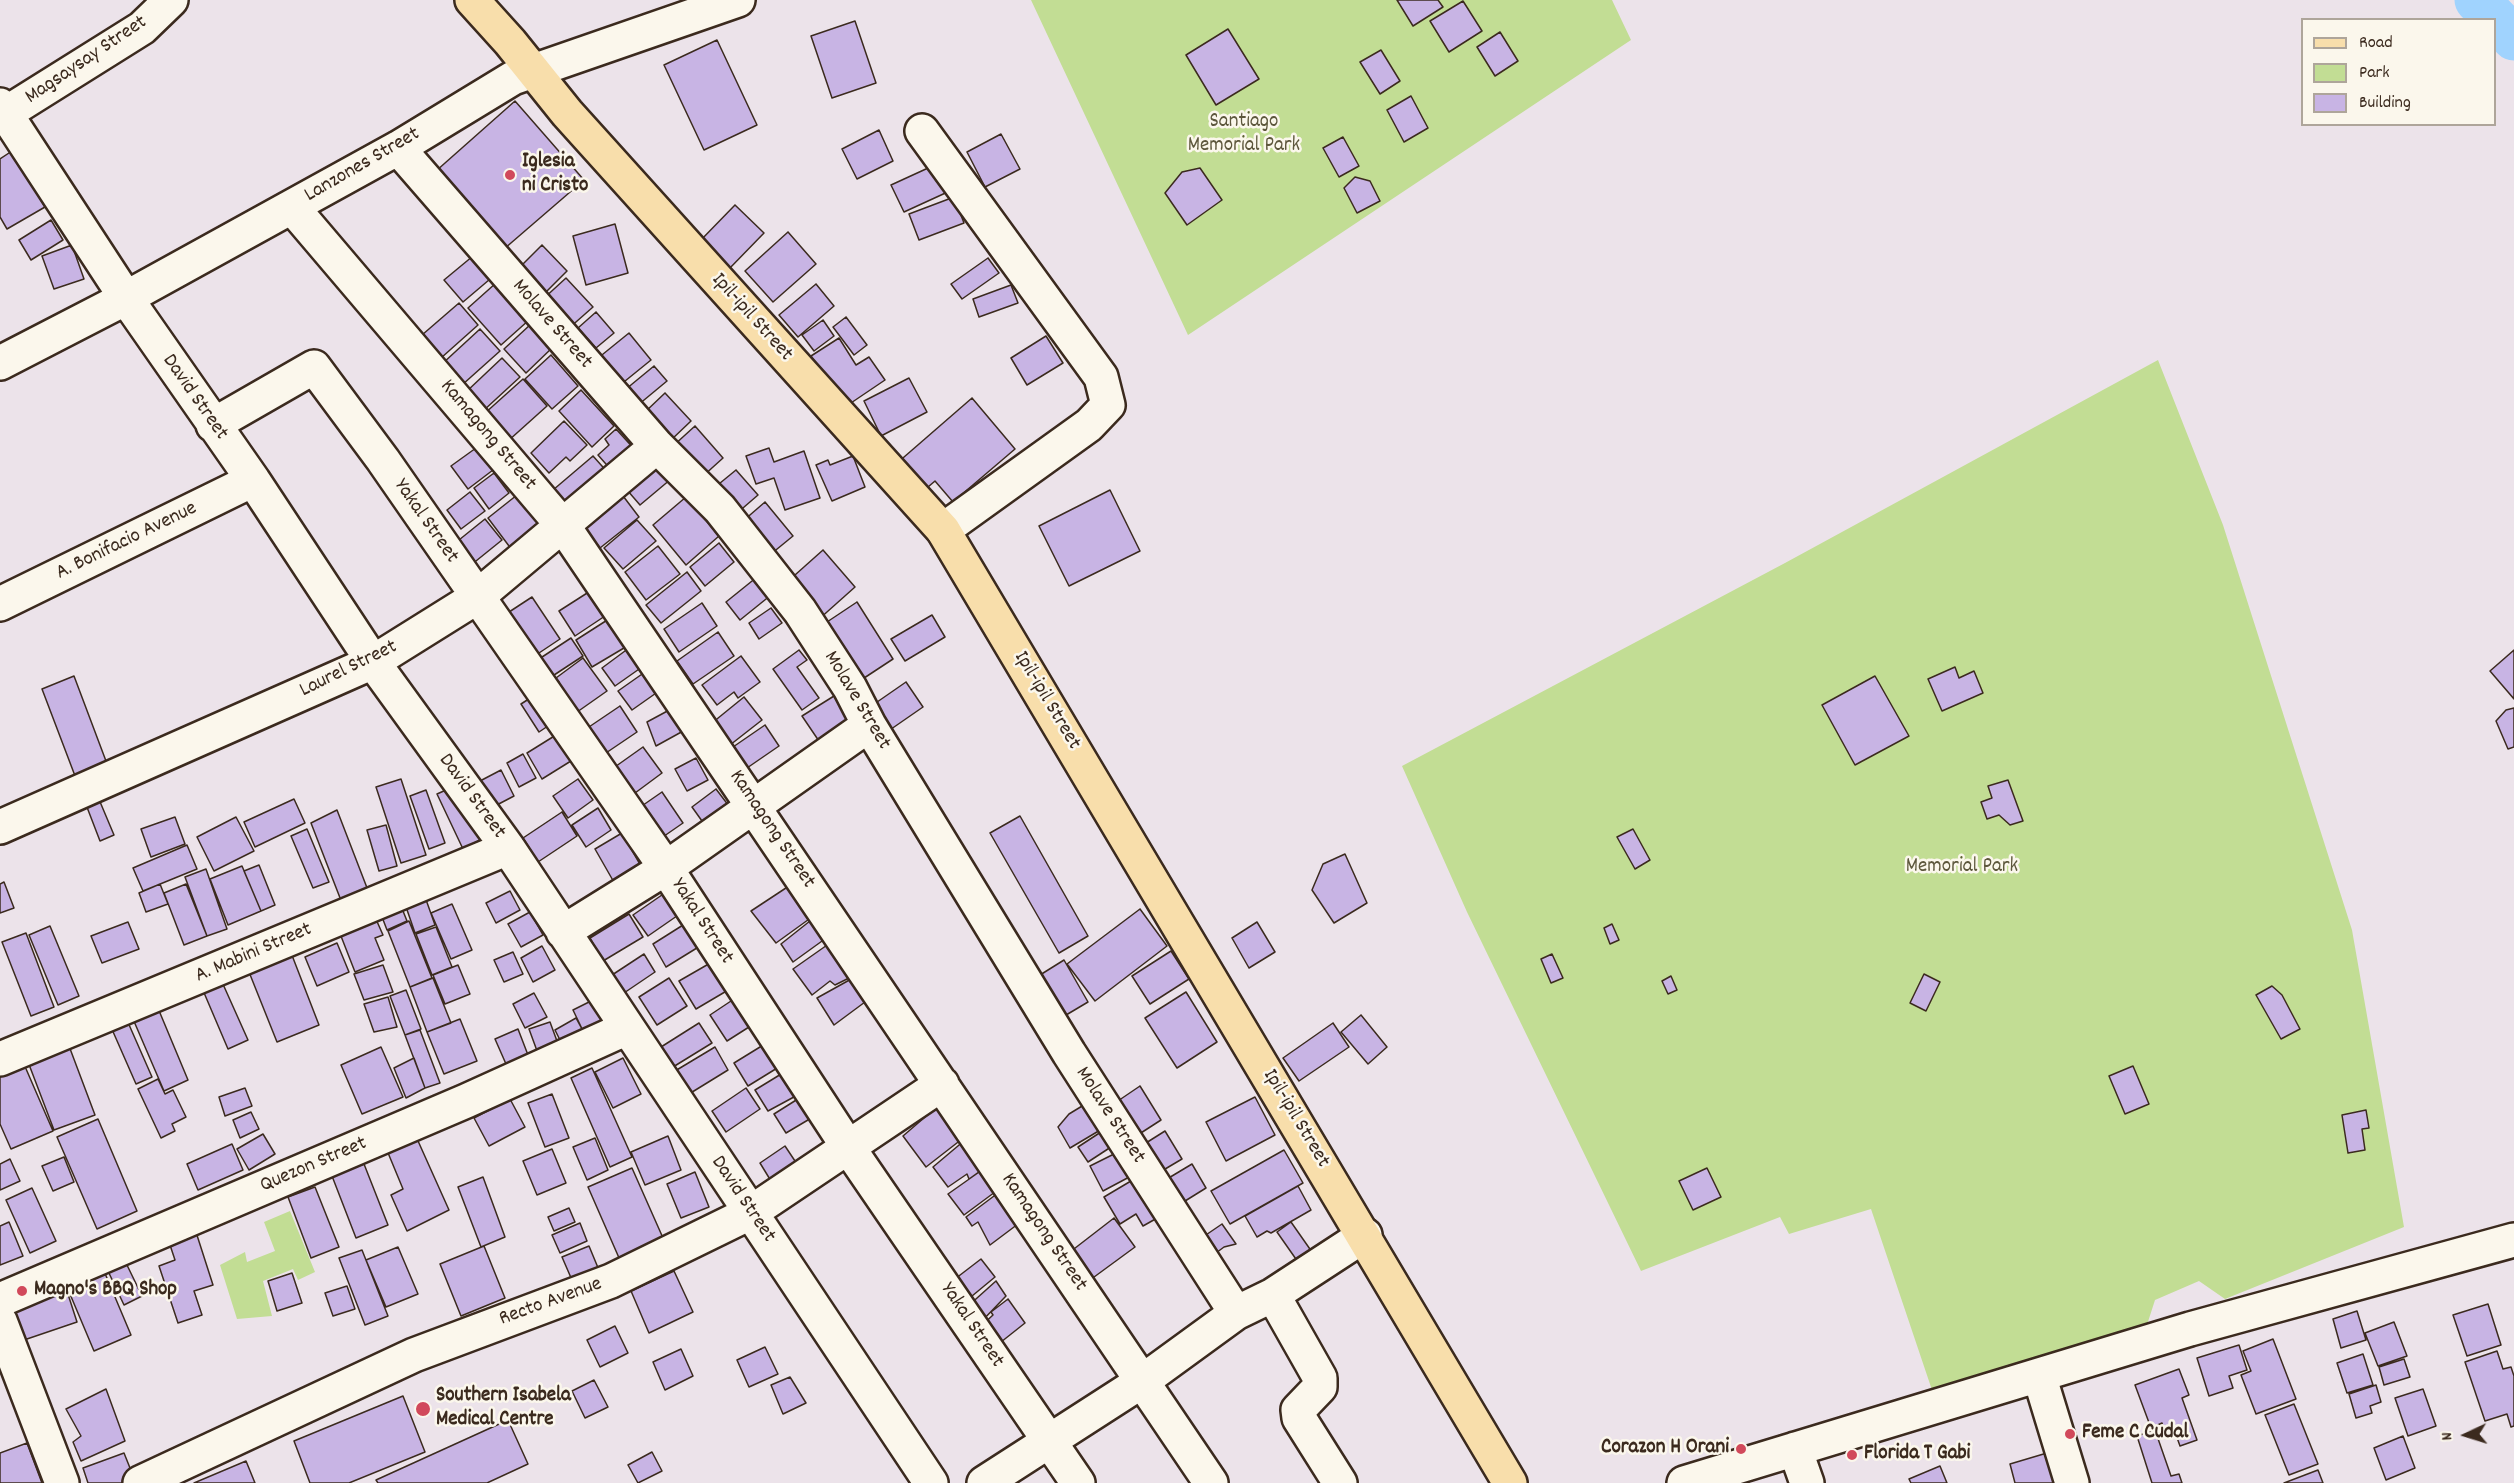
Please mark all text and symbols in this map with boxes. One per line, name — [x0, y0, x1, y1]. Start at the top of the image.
street label: Magsaysay Street — [21, 11, 153, 111]
legend — [2301, 18, 2496, 126]
text: Road — [2359, 31, 2393, 56]
text: Park — [2359, 61, 2390, 86]
text: Building — [2359, 91, 2411, 116]
park label: Santiago Memorial Park — [1188, 110, 1300, 160]
street label: Lanzones Street — [301, 123, 425, 209]
place label: Iglesia ni Cristo — [522, 150, 588, 200]
marker: Iglesia ni Cristo — [503, 168, 517, 182]
street label: Ipil-ipil Street — [705, 269, 797, 367]
street label: Molave Street — [505, 275, 597, 375]
street label: David Street — [155, 350, 233, 446]
street label: Kamagong Street — [433, 375, 541, 497]
street label: Yakal Street — [387, 475, 463, 569]
street label: A. Bonifacio Avenue — [52, 497, 202, 587]
street label: Laurel Street — [296, 636, 402, 704]
street label: Molave Street — [817, 647, 895, 755]
street label: Ipil-ipil Street — [1007, 647, 1085, 755]
street label: David Street — [432, 750, 510, 844]
street label: Kamagong Street — [722, 766, 820, 894]
park label: Memorial Park — [1906, 855, 2018, 881]
street label: Yakal Street — [664, 875, 738, 969]
street label: A. Mabini Street — [192, 918, 316, 990]
street label: Molave Street — [1068, 1063, 1150, 1169]
street label: Ipil-ipil Street — [1256, 1065, 1334, 1173]
street label: Quezon Street — [257, 1132, 371, 1200]
street label: David Street — [704, 1152, 780, 1248]
street label: Kamagong Street — [994, 1169, 1092, 1297]
street label: Recto Avenue — [496, 1273, 606, 1333]
place label: Magno's BBQ Shop — [34, 1278, 177, 1304]
street label: Yakal Street — [933, 1279, 1009, 1373]
marker: Magno's BBQ Shop — [15, 1284, 29, 1298]
place label: Southern Isabela Medical Centre — [436, 1384, 571, 1434]
marker: Southern Isabela Medical Centre — [414, 1400, 432, 1418]
north arrow — [2436, 1405, 2496, 1465]
place label: Feme C Cudal — [2082, 1421, 2188, 1447]
marker: Feme C Cudal — [2063, 1427, 2077, 1441]
text: N — [2436, 1432, 2459, 1441]
place label: Corazon H Orani — [1601, 1436, 1729, 1462]
marker: Corazon H Orani — [1734, 1442, 1748, 1456]
place label: Florida T Gabi — [1864, 1442, 1970, 1468]
marker: Florida T Gabi — [1845, 1448, 1859, 1462]

